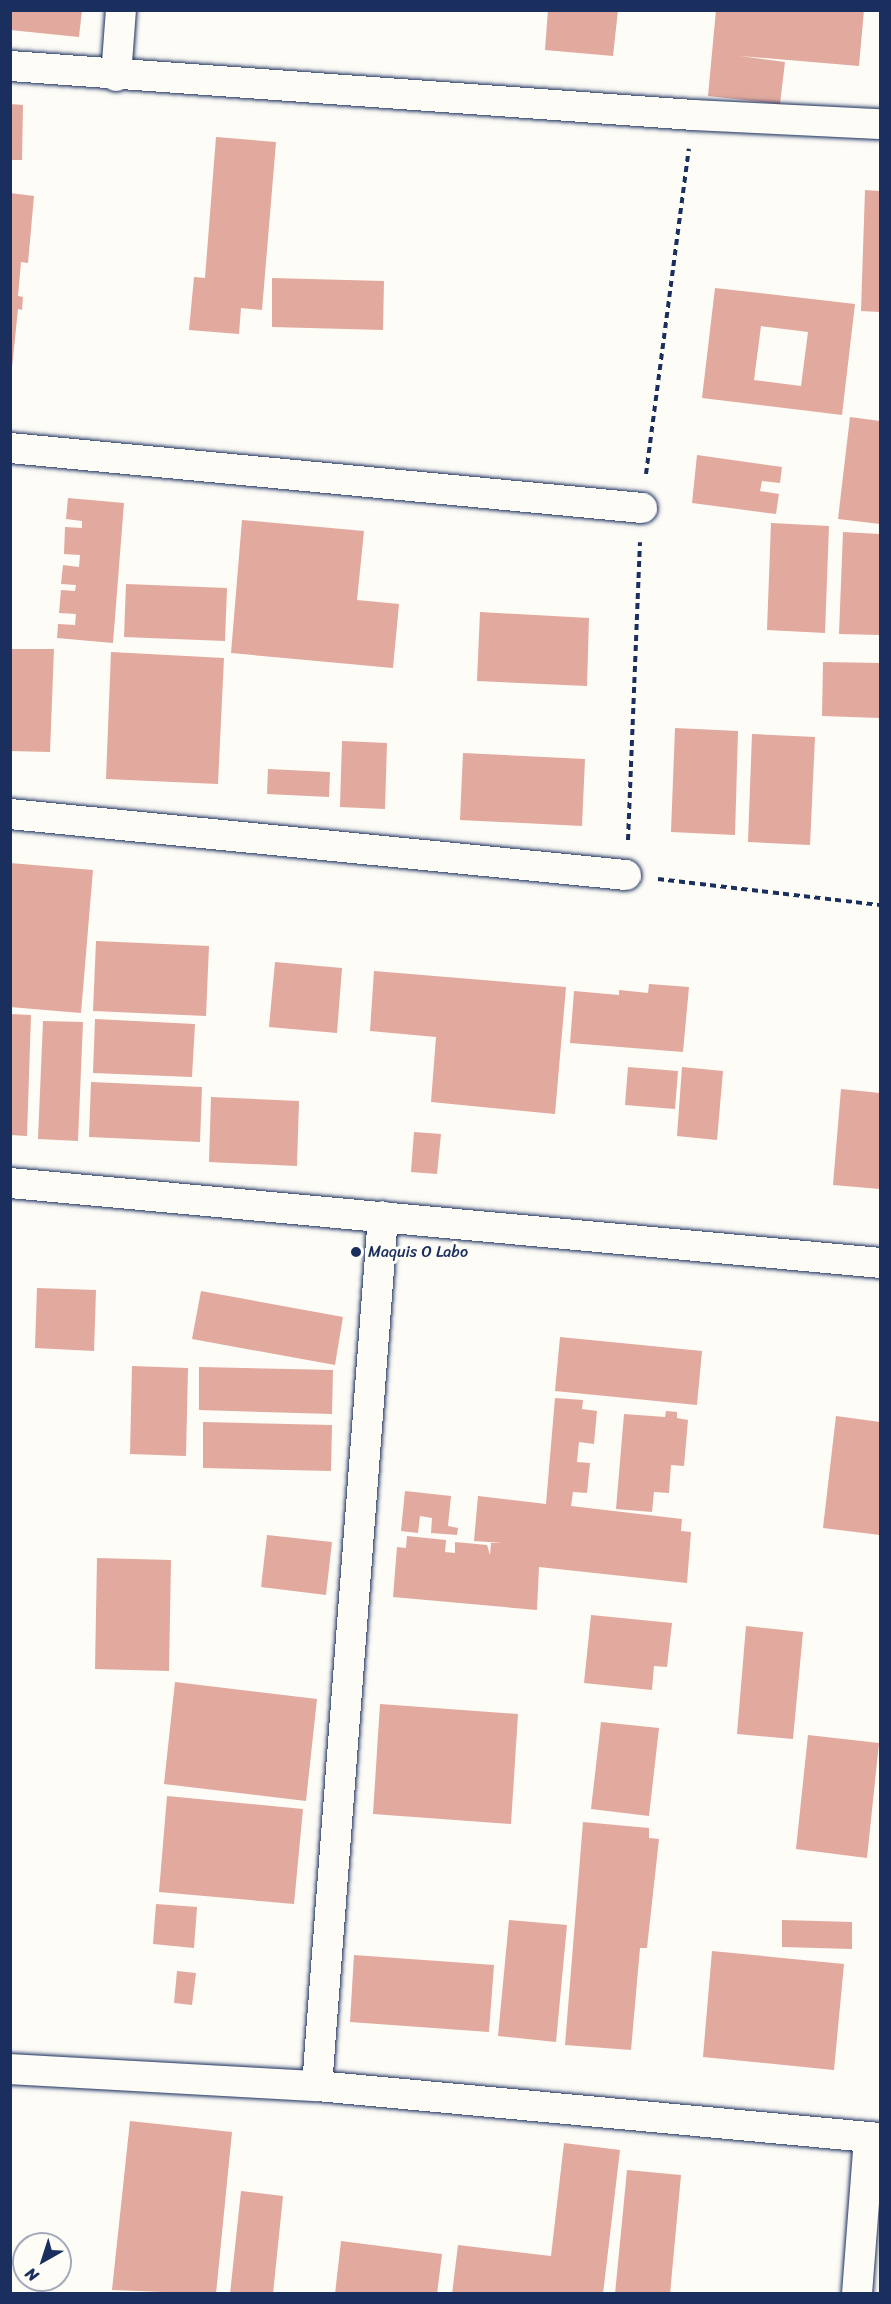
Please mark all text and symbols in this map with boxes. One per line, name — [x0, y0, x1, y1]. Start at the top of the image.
place label: Maquis O Labo — [368, 1242, 468, 1262]
marker: Maquis O Labo — [349, 1245, 363, 1259]
north arrow — [12, 2232, 72, 2292]
text: N — [18, 2260, 45, 2290]

